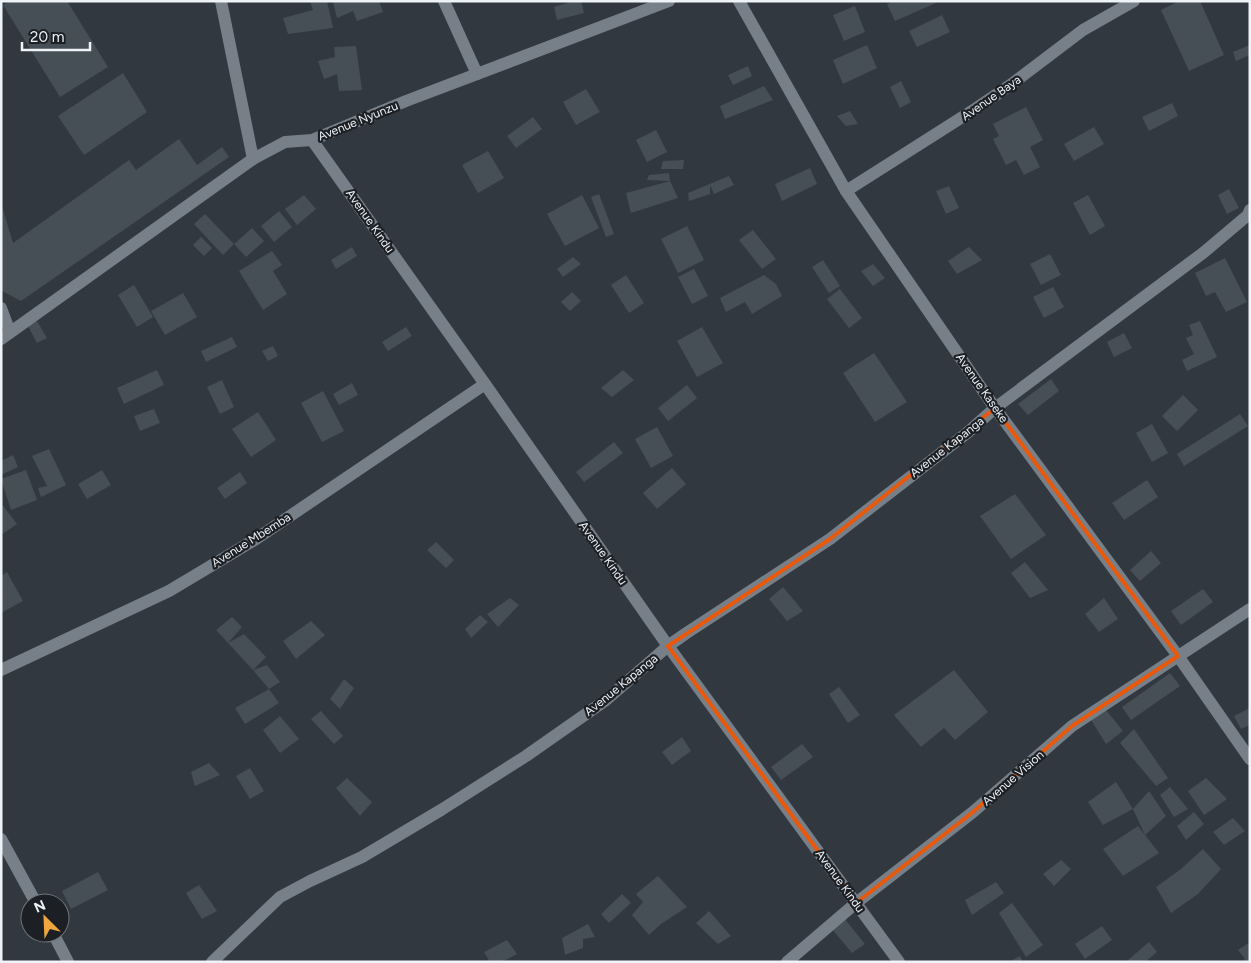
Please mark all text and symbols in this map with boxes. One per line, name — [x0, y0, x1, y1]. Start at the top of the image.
scale bar — [22, 20, 90, 52]
text: 20 m — [30, 28, 64, 46]
street label: Avenue Baya — [959, 72, 1023, 124]
street label: Avenue Nyunzu — [316, 99, 400, 143]
street label: Avenue Kindu — [343, 187, 397, 255]
street label: Avenue Kaseke — [953, 351, 1011, 426]
street label: Avenue Kapanga — [907, 414, 987, 480]
street label: Avenue Mbemba — [209, 510, 293, 570]
street label: Avenue Kindu — [576, 519, 630, 587]
street label: Avenue Kapanga — [582, 651, 660, 719]
street label: Avenue Vision — [979, 747, 1047, 808]
street label: Avenue Kindu — [813, 847, 867, 915]
north arrow — [20, 893, 70, 943]
text: N — [32, 897, 48, 917]

